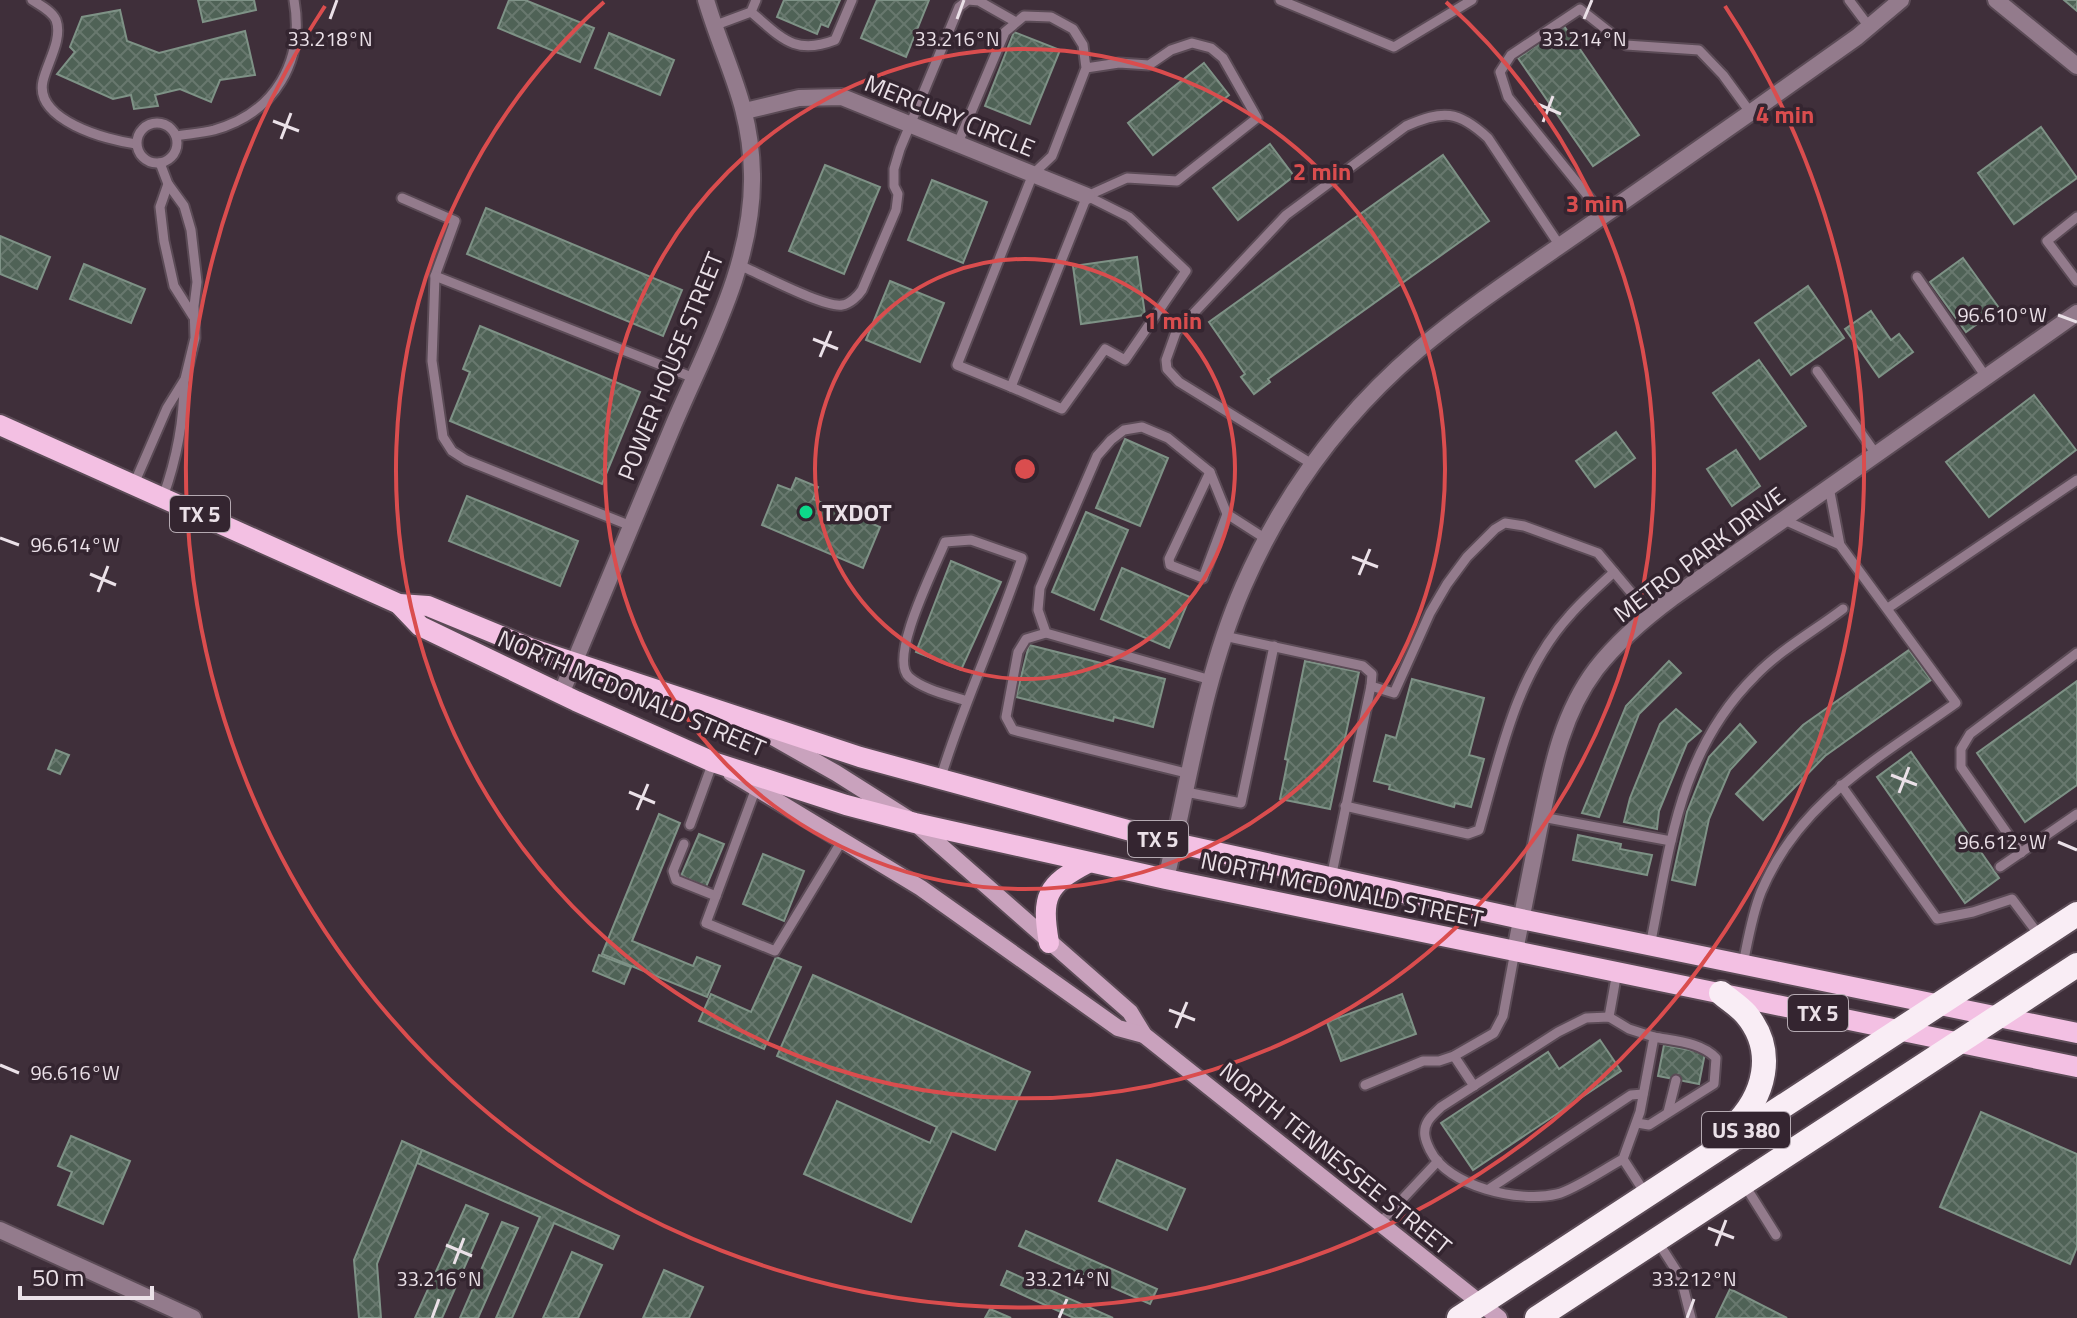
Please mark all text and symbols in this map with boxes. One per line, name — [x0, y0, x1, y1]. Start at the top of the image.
text: 33.218°N — [287, 23, 373, 54]
text: 33.216°N — [914, 23, 1000, 54]
text: 33.214°N — [1541, 23, 1627, 54]
street label: MERCURY CIRCLE — [859, 64, 1041, 166]
text: 4 min — [1756, 96, 1814, 132]
text: 2 min — [1293, 153, 1351, 189]
text: 3 min — [1566, 185, 1624, 221]
street label: POWER HOUSE STREET — [608, 246, 732, 486]
text: 96.610°W — [1957, 299, 2047, 330]
text: 1 min — [1144, 302, 1202, 338]
centre of rings — [1011, 455, 1039, 483]
street label: METRO PARK DRIVE — [1606, 477, 1792, 631]
place label: TXDOT — [822, 494, 892, 530]
road number: TX 5 — [170, 496, 230, 532]
marker: TXDOT — [797, 503, 815, 521]
text: 96.614°W — [30, 529, 120, 560]
street label: NORTH MCDONALD STREET — [493, 620, 772, 766]
road number: TX 5 — [1128, 821, 1188, 857]
text: 96.612°W — [1957, 826, 2047, 857]
street label: NORTH MCDONALD STREET — [1198, 841, 1487, 937]
road number: TX 5 — [1788, 995, 1848, 1031]
street label: NORTH TENNESSEE STREET — [1212, 1053, 1460, 1263]
text: 96.616°W — [30, 1057, 120, 1088]
road number: US 380 — [1702, 1112, 1790, 1148]
scale bar — [20, 1250, 152, 1300]
text: 50 m — [32, 1259, 84, 1295]
text: 33.216°N — [396, 1263, 482, 1294]
text: 33.214°N — [1024, 1263, 1110, 1294]
text: 33.212°N — [1651, 1263, 1737, 1294]

